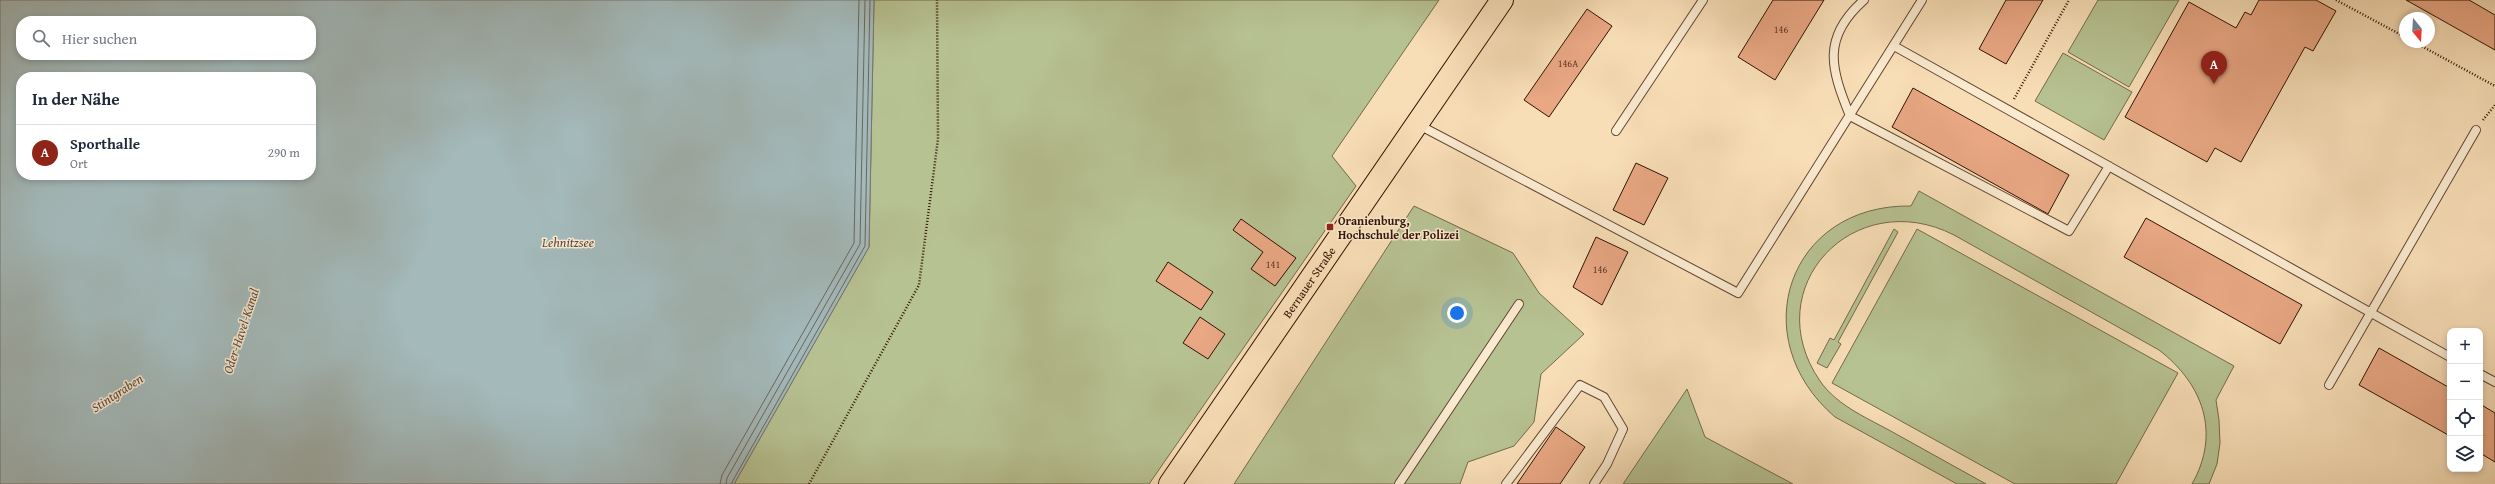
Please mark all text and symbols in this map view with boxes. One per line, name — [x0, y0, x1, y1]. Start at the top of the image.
north arrow — [2399, 12, 2435, 48]
search box — [16, 16, 316, 60]
house number: 146 — [1774, 22, 1788, 37]
icon: search — [30, 27, 52, 49]
text: Hier suchen — [62, 28, 137, 49]
pin: A — [2201, 51, 2227, 84]
house number: 146A — [1558, 56, 1578, 71]
text: In der Nähe — [32, 86, 120, 111]
text: Sporthalle — [70, 133, 140, 154]
text: A — [41, 143, 49, 162]
text: 290 m — [268, 143, 300, 162]
text: Ort — [70, 154, 88, 173]
place label: Oranienburg, Hochschule der Polizei — [1338, 212, 1459, 243]
marker: Oranienburg, Hochschule der Polizei — [1325, 222, 1335, 232]
water label: Lehnitzsee — [541, 233, 594, 252]
street label: Bernauer Straße — [1278, 243, 1339, 321]
house number: 141 — [1266, 257, 1280, 272]
house number: 146 — [1593, 262, 1607, 277]
water label: Oder-Havel-Kanal — [218, 286, 264, 376]
your location — [1447, 303, 1467, 323]
map controls — [2447, 328, 2483, 472]
button: + — [2447, 328, 2483, 364]
button: − — [2447, 364, 2483, 400]
water label: Stintgraben — [87, 369, 147, 417]
button: locate — [2447, 400, 2483, 436]
button: layers — [2447, 436, 2483, 472]

